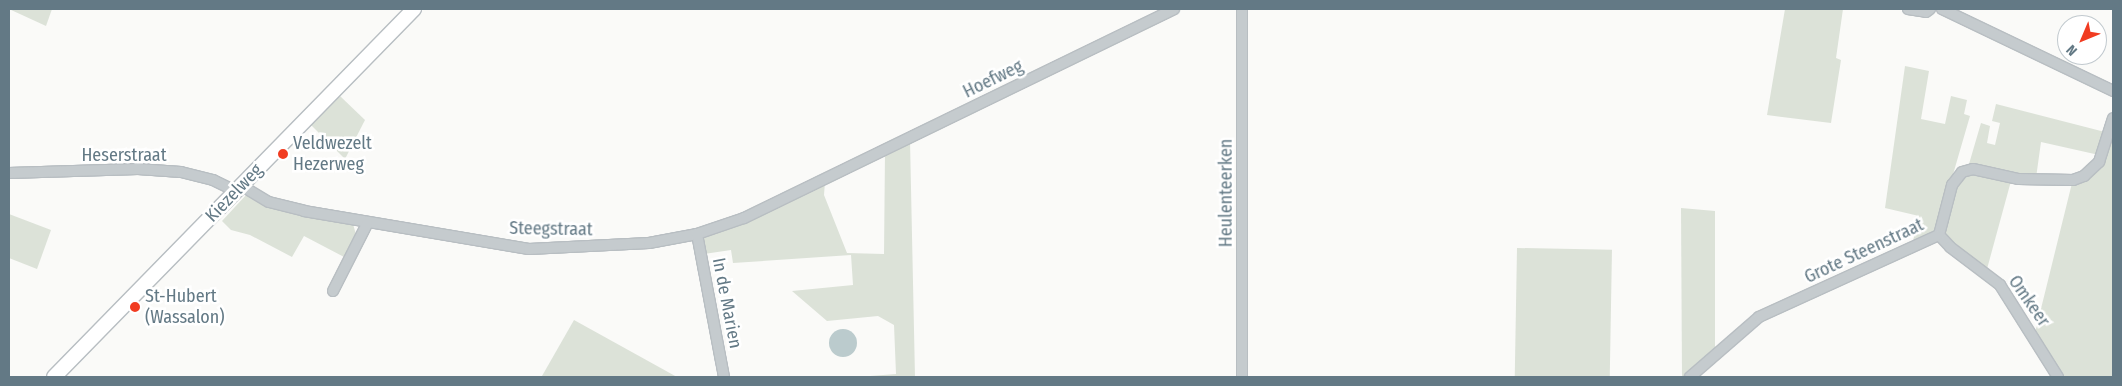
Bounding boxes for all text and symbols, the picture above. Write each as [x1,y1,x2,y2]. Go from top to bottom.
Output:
north arrow [2057,15,2107,65]
text: N [2063,41,2081,59]
street label: Hoefweg [960,55,1026,103]
place label: Veldwezelt Hezerweg [293,133,372,176]
street label: Heulenteerken [1215,139,1237,247]
street label: Heserstraat [81,144,167,166]
marker: Veldwezelt Hezerweg [277,148,289,160]
street label: Kiezelweg [201,159,267,227]
street label: Grote Steenstraat [1801,214,1927,288]
street label: Steegstraat [509,217,593,241]
street label: In de Marien [708,256,746,350]
street label: Omkeer [2004,271,2054,331]
place label: St-Hubert (Wassalon) [145,286,225,328]
marker: St-Hubert (Wassalon) [129,301,141,313]

